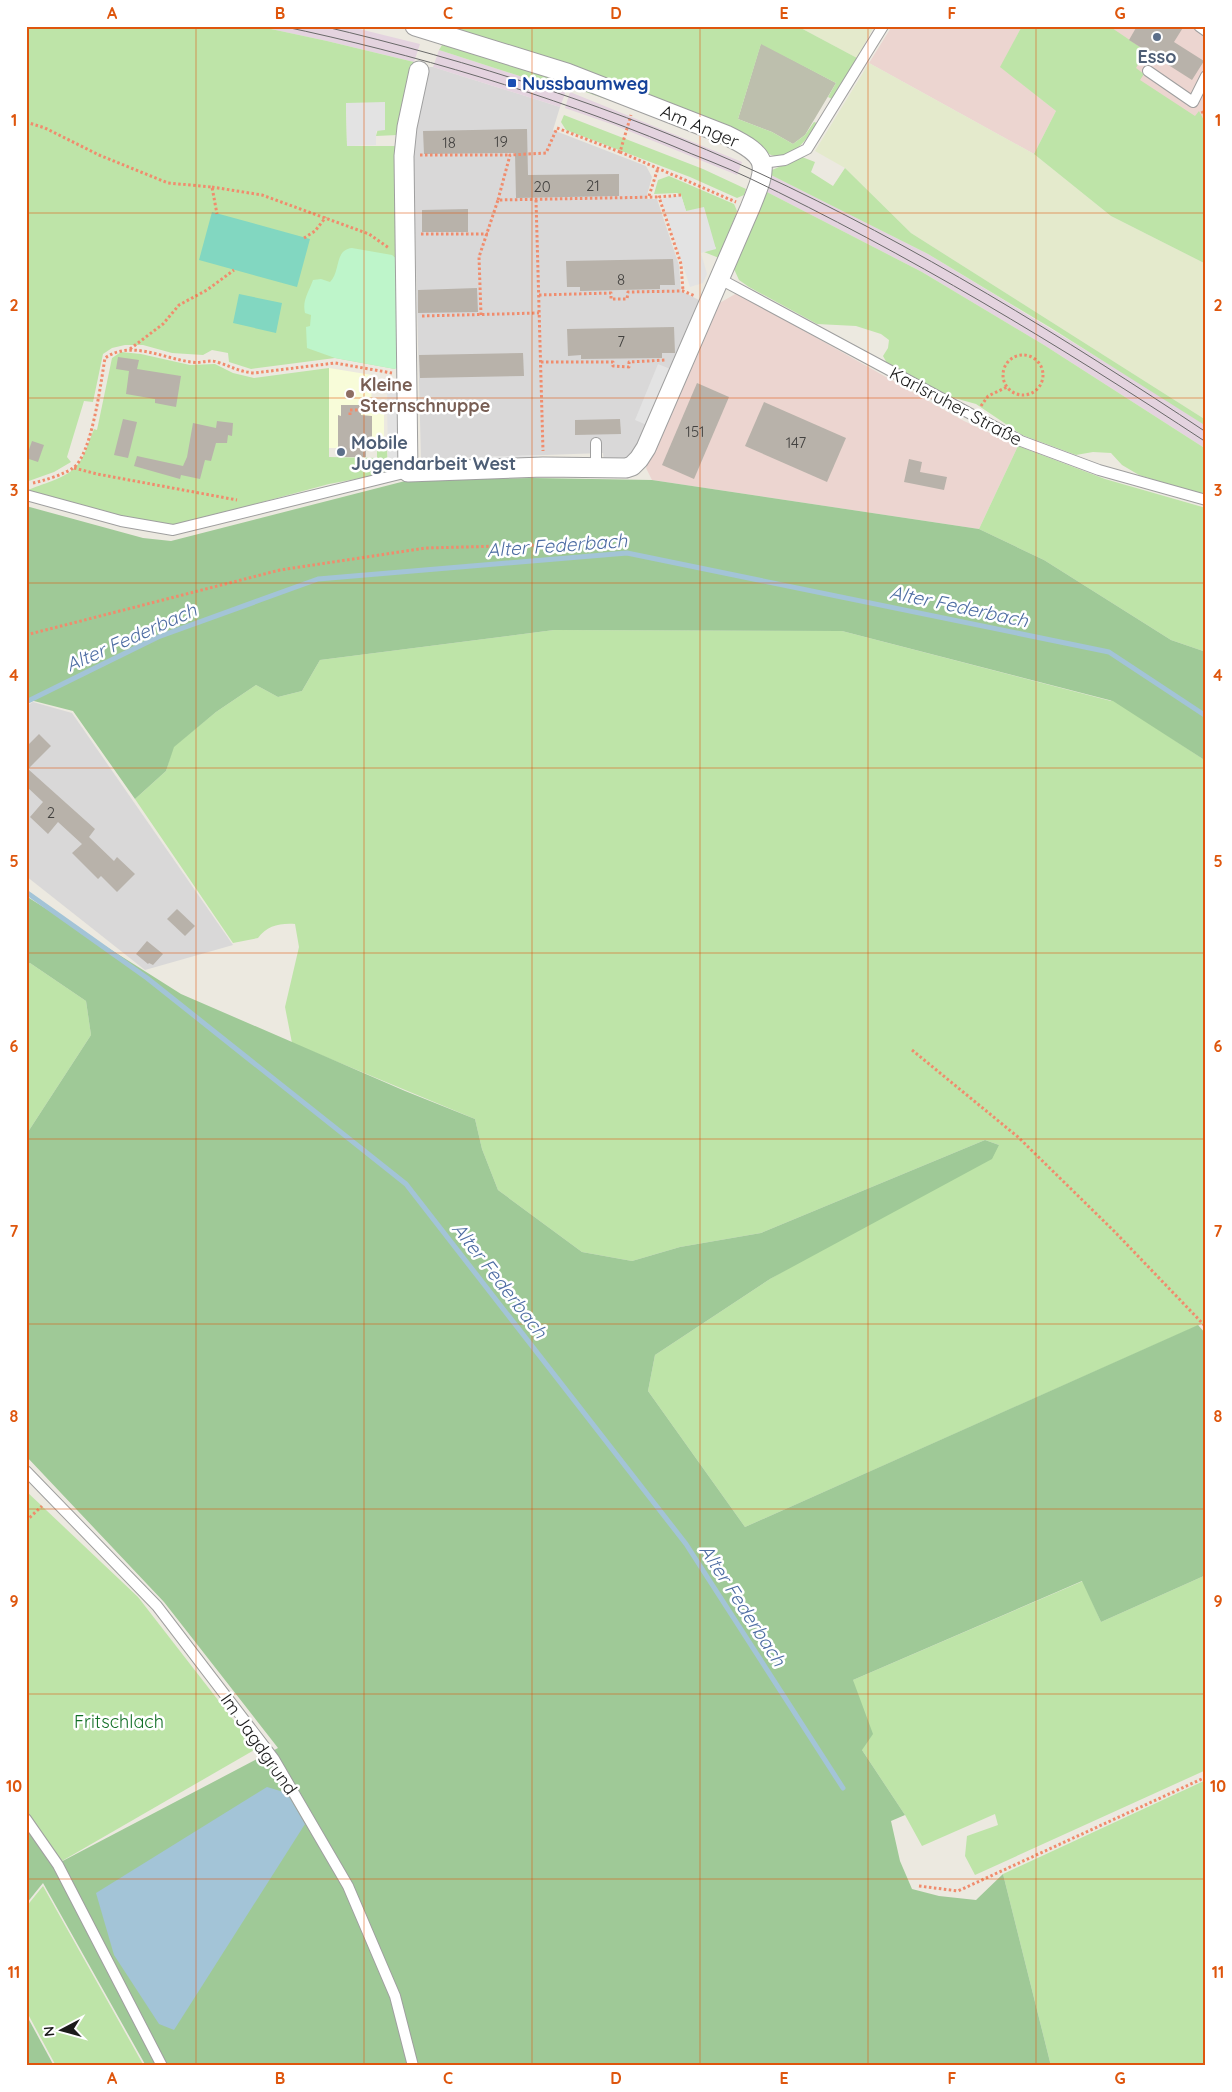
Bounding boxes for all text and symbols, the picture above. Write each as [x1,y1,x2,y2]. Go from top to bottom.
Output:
text: A [107,3,118,23]
text: B [275,3,285,23]
text: C [443,3,453,23]
text: D [610,3,622,23]
text: E [779,3,789,23]
text: F [948,3,957,23]
text: G [1114,3,1126,23]
marker: Esso [1151,31,1163,43]
place label: Esso [1138,45,1176,68]
place label: Nussbaumweg [522,72,649,95]
marker: Nussbaumweg [506,77,518,89]
street label: Am Anger [657,99,743,153]
text: 1 [11,110,17,130]
text: 1 [1215,110,1221,130]
house number: 19 [494,132,508,151]
house number: 18 [442,133,456,152]
house number: 21 [586,176,600,195]
house number: 20 [533,177,551,196]
house number: 8 [617,270,625,289]
text: 2 [9,295,19,315]
text: 2 [1213,295,1223,315]
house number: 7 [617,332,625,351]
street label: Karlsruher Straße [886,361,1026,451]
place label: Kleine Sternschnuppe [360,373,490,417]
marker: Kleine Sternschnuppe [344,388,356,400]
house number: 151 [685,422,705,441]
place label: Mobile Jugendarbeit West [351,431,516,475]
house number: 147 [786,433,807,452]
marker: Mobile Jugendarbeit West [335,446,347,458]
text: 3 [10,480,18,500]
text: 3 [1214,480,1222,500]
water label: Alter Federbach [486,528,629,562]
water label: Alter Federbach [888,580,1031,633]
water label: Alter Federbach [62,597,201,677]
text: 4 [9,665,19,685]
text: 4 [1213,665,1223,685]
house number: 2 [47,803,55,822]
text: 5 [9,851,19,871]
text: 5 [1213,851,1223,871]
text: 6 [10,1036,19,1056]
text: 6 [1214,1036,1223,1056]
water label: Alter Federbach [447,1217,553,1344]
text: 7 [10,1221,19,1241]
text: 7 [1214,1221,1223,1241]
text: 8 [10,1406,19,1426]
text: 8 [1214,1406,1223,1426]
water label: Alter Federbach [695,1539,792,1672]
text: 9 [9,1591,19,1611]
text: 9 [1213,1591,1223,1611]
street label: Im Jagdgrund [216,1689,302,1799]
park label: Fritschlach [74,1710,164,1733]
text: 10 [6,1776,22,1796]
text: 10 [1210,1776,1226,1796]
text: 11 [8,1962,20,1982]
text: 11 [1212,1962,1224,1982]
north arrow [38,2004,88,2054]
text: N [40,2025,59,2037]
text: A [107,2068,118,2088]
text: B [275,2068,285,2088]
text: C [443,2068,453,2088]
text: D [610,2068,622,2088]
text: E [779,2068,789,2088]
text: F [948,2068,957,2088]
text: G [1114,2068,1126,2088]

